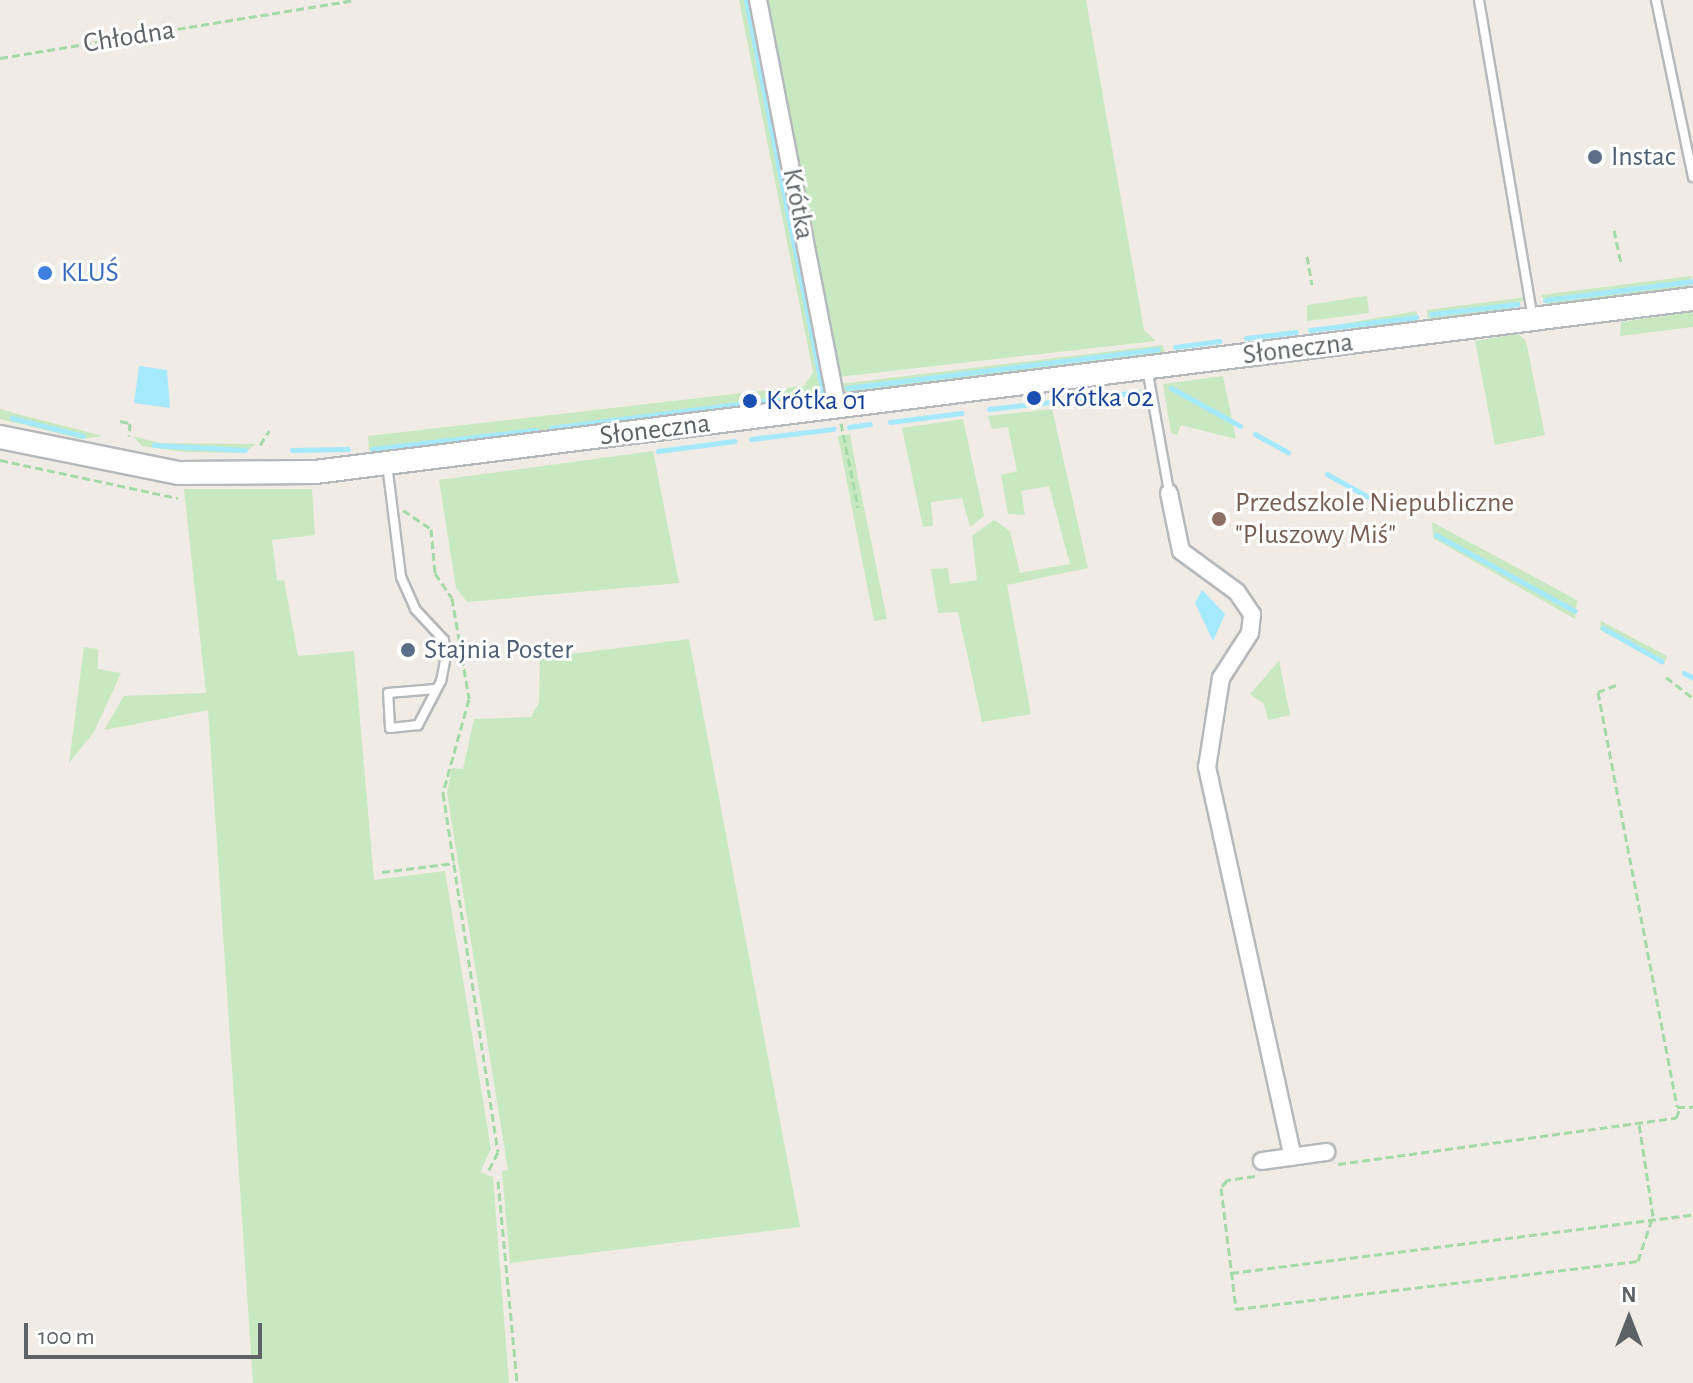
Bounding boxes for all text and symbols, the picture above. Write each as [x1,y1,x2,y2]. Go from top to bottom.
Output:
street label: Chłodna [81,13,177,61]
place label: Instac [1611,140,1676,174]
marker: Instac [1586,148,1604,166]
street label: Krótka [775,166,821,242]
place label: KLUŚ [61,256,119,290]
marker: KLUŚ [36,264,54,282]
street label: Słoneczna [1241,326,1355,372]
place label: Krótka 02 [1050,381,1154,415]
place label: Krótka 01 [766,384,867,418]
marker: Krótka 02 [1025,389,1043,407]
marker: Krótka 01 [741,392,759,410]
street label: Słoneczna [598,407,712,453]
place label: Przedszkole Niepubliczne "Pluszowy Miś" [1235,486,1514,552]
marker: Przedszkole Niepubliczne "Pluszowy Miś" [1210,510,1228,528]
place label: Stajnia Poster [424,633,573,667]
marker: Stajnia Poster [399,641,417,659]
north arrow [1589,1279,1669,1359]
text: N [1621,1284,1637,1306]
scale bar [28,1307,266,1357]
text: 100 m [38,1325,95,1349]

